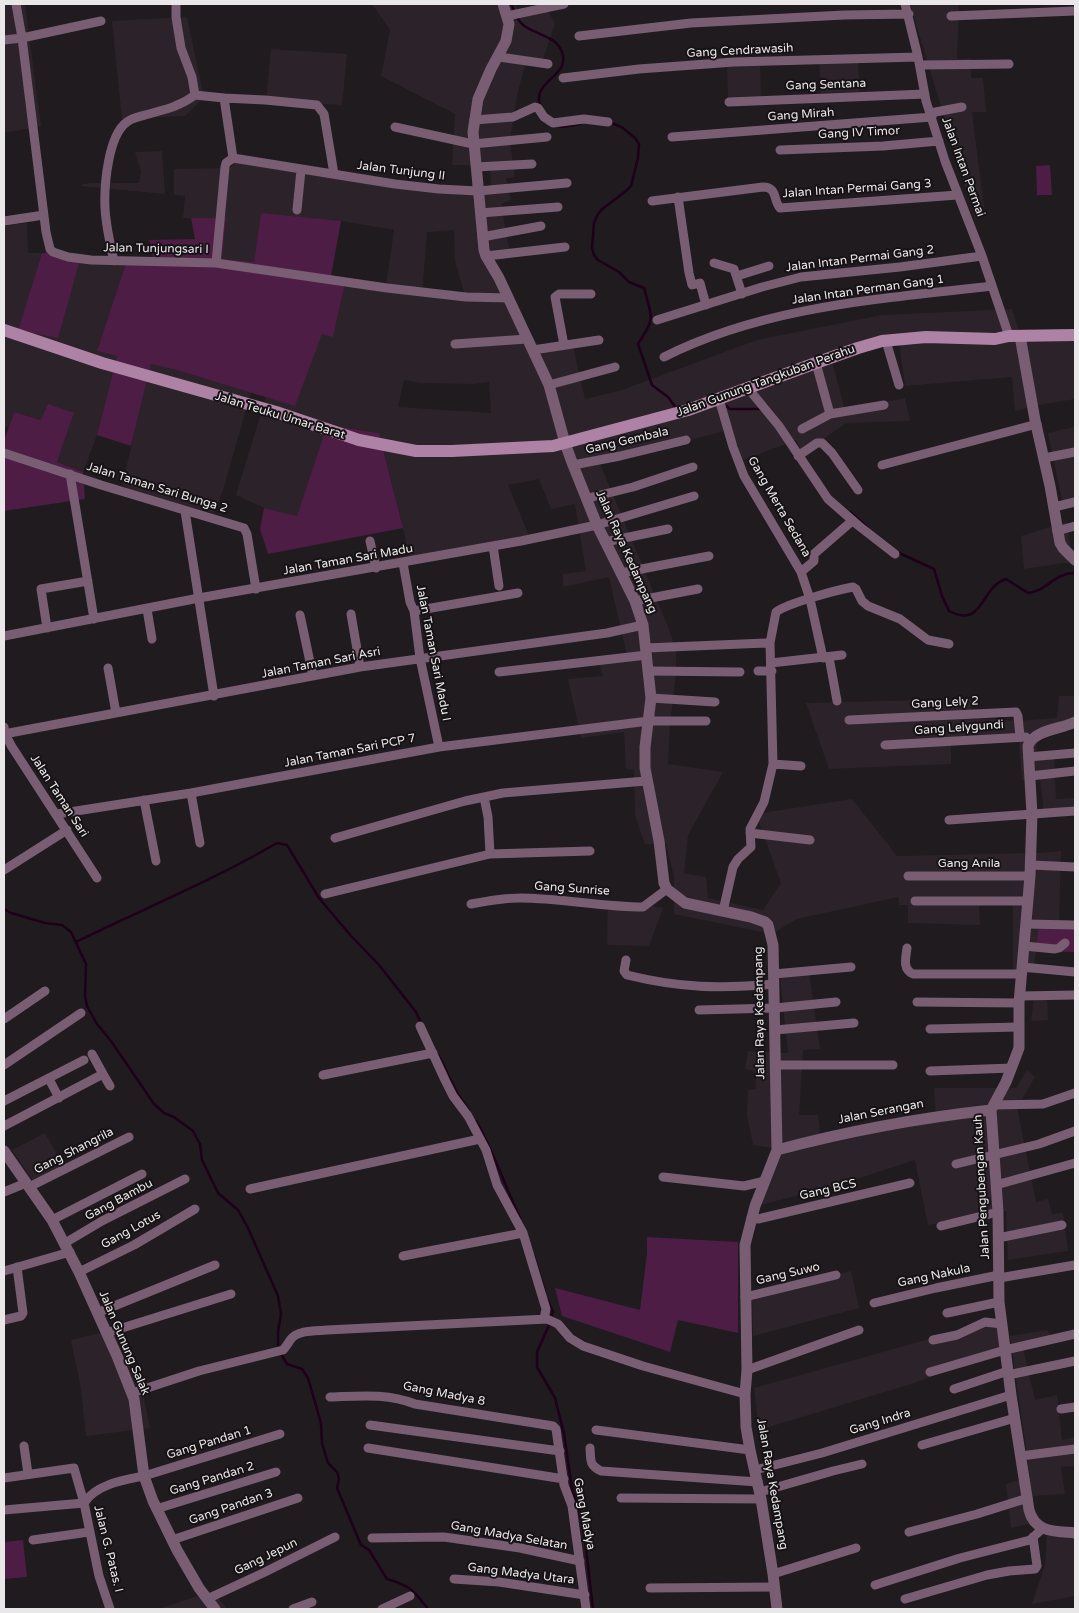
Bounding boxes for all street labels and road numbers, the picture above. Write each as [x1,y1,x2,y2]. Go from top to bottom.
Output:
street label: Gang Cendrawasih [686,41,794,61]
street label: Gang Sentana [785,76,867,94]
street label: Gang Mirah [767,105,835,125]
street label: Jalan Intan Permai [938,115,988,219]
street label: Gang IV Timor [818,124,900,142]
street label: Jalan Tunjung II [356,158,446,184]
street label: Jalan Intan Permai Gang 3 [782,177,932,201]
street label: Jalan Tunjungsari I [103,241,209,257]
street label: Jalan Intan Permai Gang 2 [785,243,935,275]
street label: Jalan Intan Perman Gang 1 [791,272,945,308]
street label: Jalan Gunung Tangkuban Perahu [675,342,857,420]
street label: Jalan Teuku Umar Barat [213,389,347,443]
street label: Gang Gembala [584,424,670,458]
street label: Gang Merta Sedana [744,454,814,560]
street label: Jalan Taman Sari Bunga 2 [85,460,229,516]
street label: Jalan Raya Kedampang [592,488,660,616]
street label: Jalan Taman Sari Madu [282,541,414,579]
street label: Jalan Taman Sari Madu I [413,584,453,722]
street label: Jalan Taman Sari Asri [260,644,382,682]
street label: Gang Lely 2 [911,694,979,712]
street label: Gang Lelygundi [914,718,1004,738]
street label: Jalan Taman Sari PCP 7 [283,731,417,771]
street label: Jalan Taman Sari [27,752,91,840]
street label: Gang Anila [938,857,1000,871]
street label: Gang Sunrise [534,879,610,899]
street label: Jalan Raya Kedampang [752,946,768,1080]
street label: Jalan Serangan [837,1097,925,1127]
street label: Jalan Pengubengan Kauh [971,1114,993,1260]
street label: Gang Shangrila [32,1125,116,1177]
street label: Gang Bambu [83,1176,155,1224]
street label: Gang BCS [798,1176,858,1204]
street label: Gang Lotus [99,1208,163,1252]
street label: Gang Suwo [755,1260,821,1288]
street label: Gang Nakula [896,1261,972,1291]
street label: Jalan Gunung Salak [96,1289,152,1397]
street label: Gang Madya 8 [402,1379,486,1409]
street label: Gang Indra [848,1406,912,1438]
street label: Jalan Raya Kedampang [753,1417,791,1551]
street label: Gang Pandan 1 [165,1423,253,1463]
street label: Gang Pandan 2 [168,1459,256,1499]
street label: Gang Madya [570,1477,598,1551]
street label: Gang Pandan 3 [187,1486,275,1528]
street label: Jalan G. Patas. I [90,1504,126,1594]
street label: Gang Madya Selatan [449,1519,569,1553]
street label: Gang Jepun [232,1536,300,1578]
street label: Gang Madya Utara [467,1560,575,1588]

